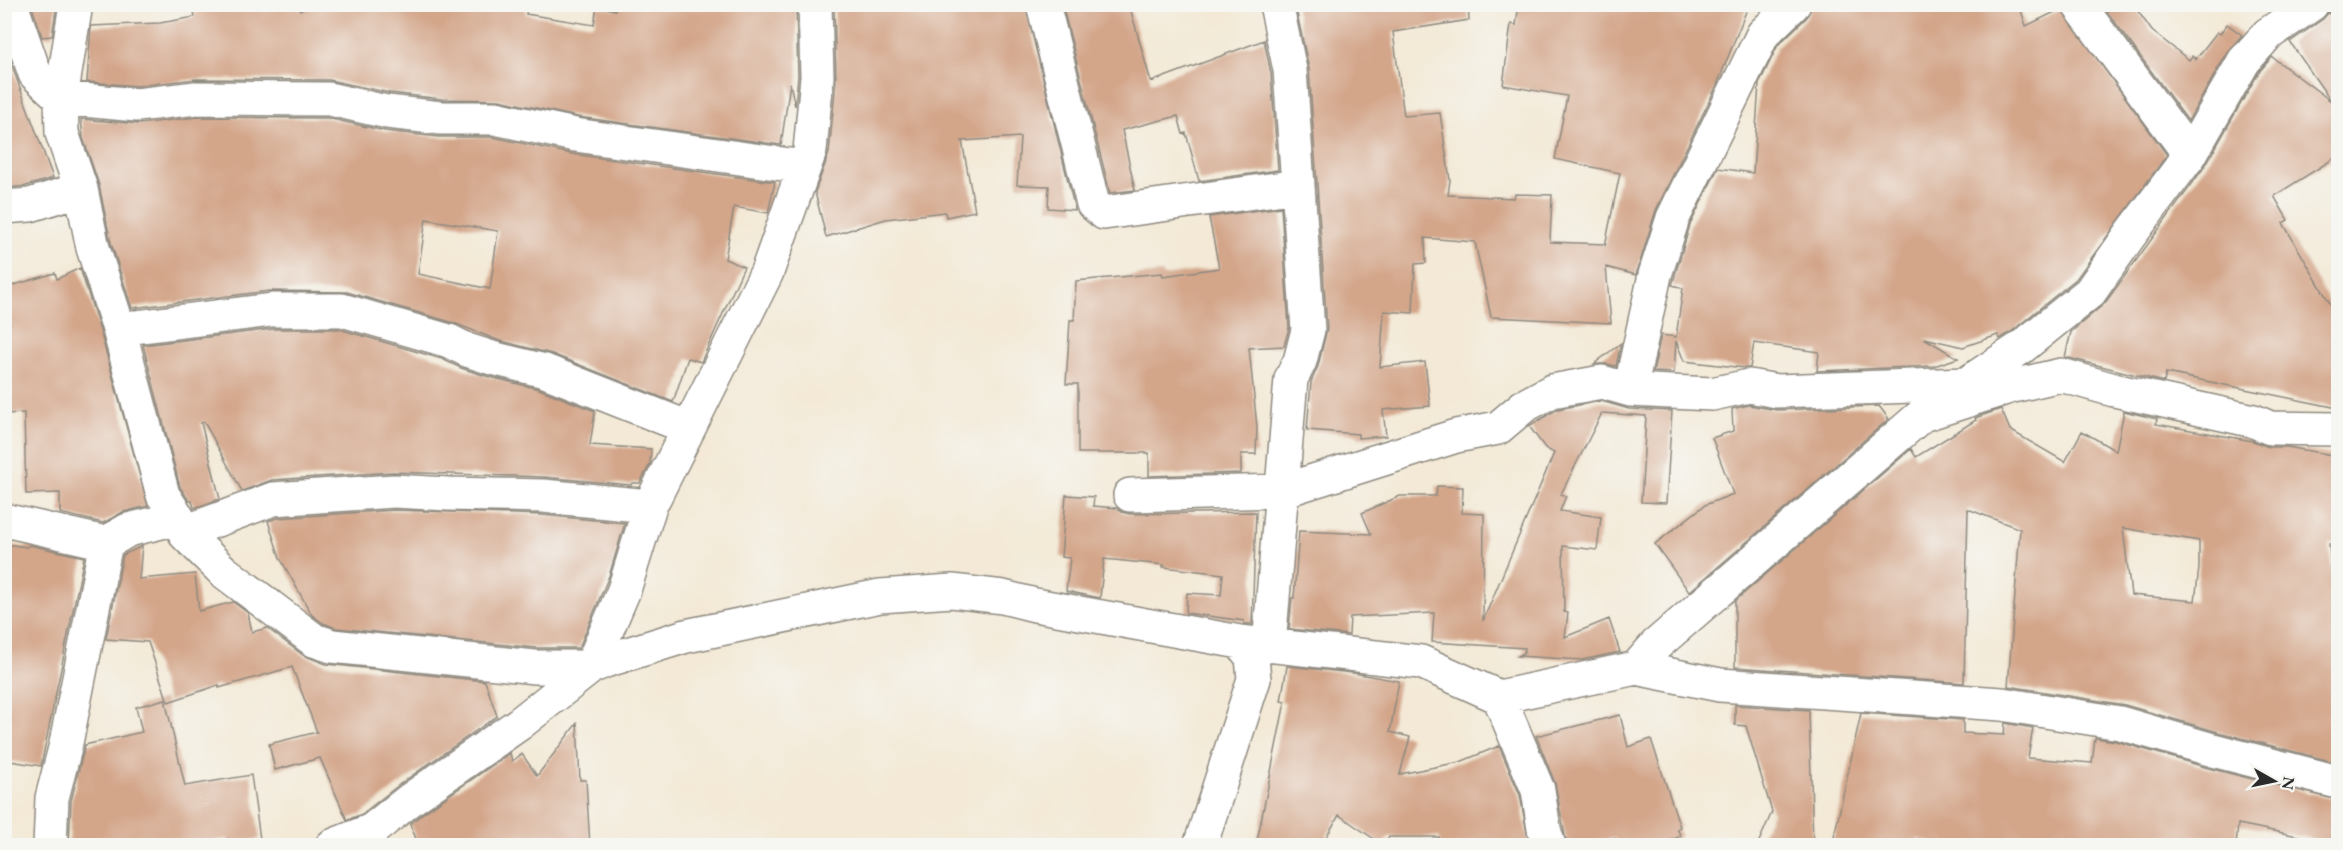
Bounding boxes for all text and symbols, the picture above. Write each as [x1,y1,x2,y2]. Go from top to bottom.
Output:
north arrow [2244,751,2304,811]
text: N [2277,775,2300,791]

